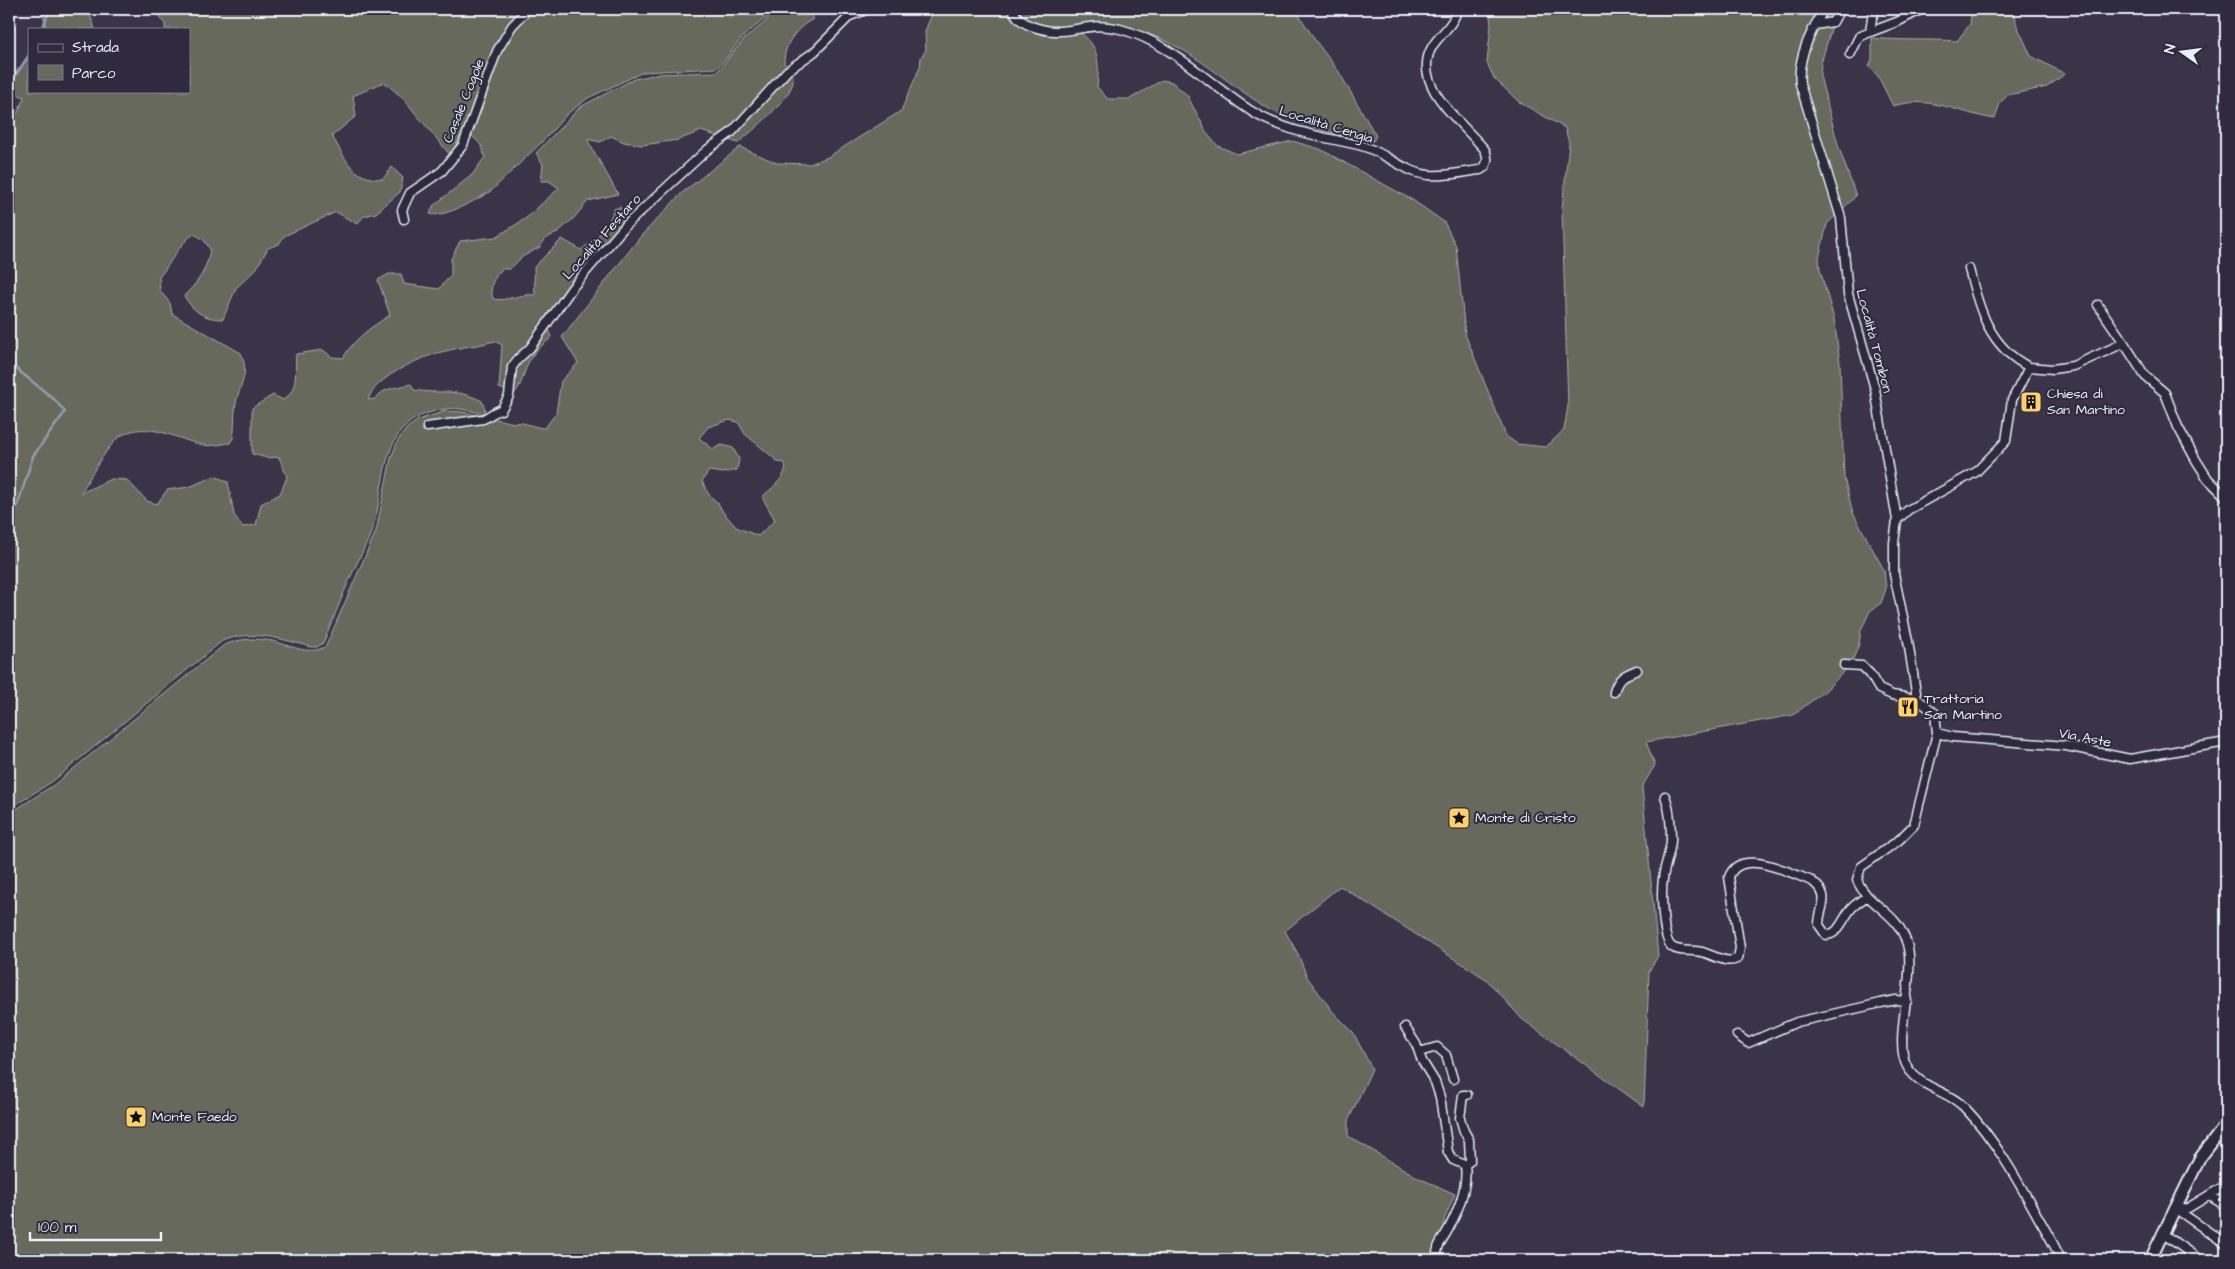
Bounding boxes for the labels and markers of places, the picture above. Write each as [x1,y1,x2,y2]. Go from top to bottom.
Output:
place label: Chiesa di San Martino [2047,384,2125,420]
building icon: Chiesa di San Martino [2019,390,2043,414]
place label: Trattoria San Martino [1924,689,2002,725]
restaurant icon: Trattoria San Martino [1896,695,1920,719]
place icon: Monte di Cristo [1447,806,1471,830]
place label: Monte di Cristo [1475,808,1576,828]
place icon: Monte Faedo [124,1105,148,1129]
place label: Monte Faedo [152,1107,237,1127]

